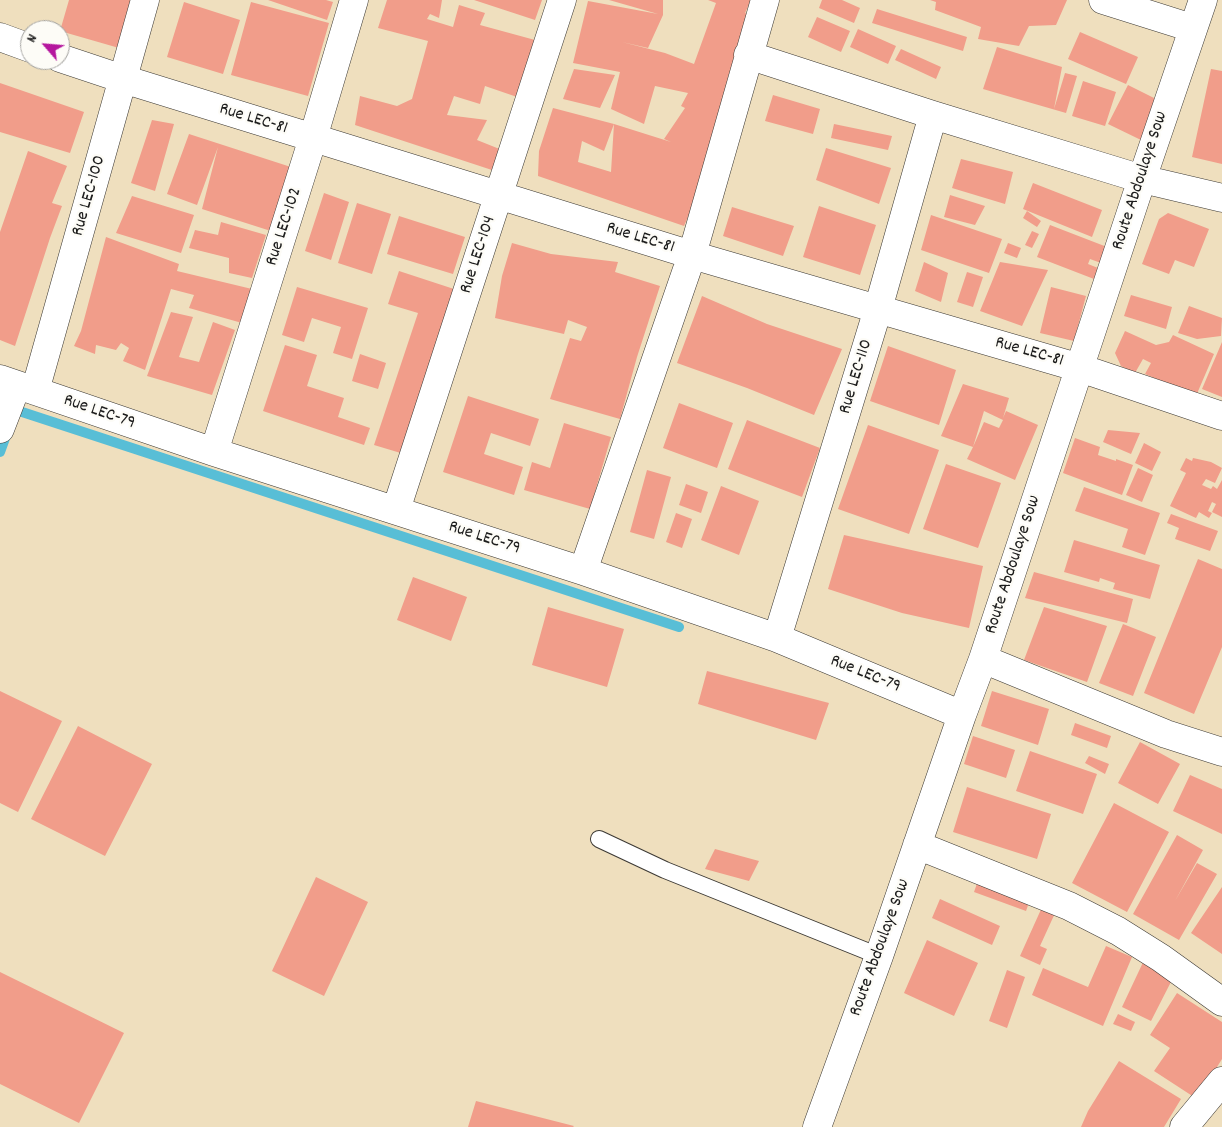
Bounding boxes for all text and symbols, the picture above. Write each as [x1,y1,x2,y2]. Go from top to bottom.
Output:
north arrow [20,20,70,70]
text: N [22,31,43,46]
street label: Rue LEC-81 [216,99,290,141]
street label: Route Abdoulaye Sow [1108,109,1174,253]
street label: Rue LEC-100 [68,153,112,239]
street label: Rue LEC-102 [262,185,308,269]
street label: Rue LEC-104 [456,213,502,297]
street label: Rue LEC-81 [603,218,677,260]
street label: Rue LEC-81 [992,333,1066,373]
street label: Rue LEC-110 [835,337,879,417]
street label: Rue LEC-79 [60,391,138,435]
street label: Route Abdoulaye Sow [981,493,1047,637]
street label: Rue LEC-79 [445,517,523,561]
street label: Rue LEC-79 [827,651,903,699]
street label: Route Abdoulaye Sow [846,876,916,1020]

